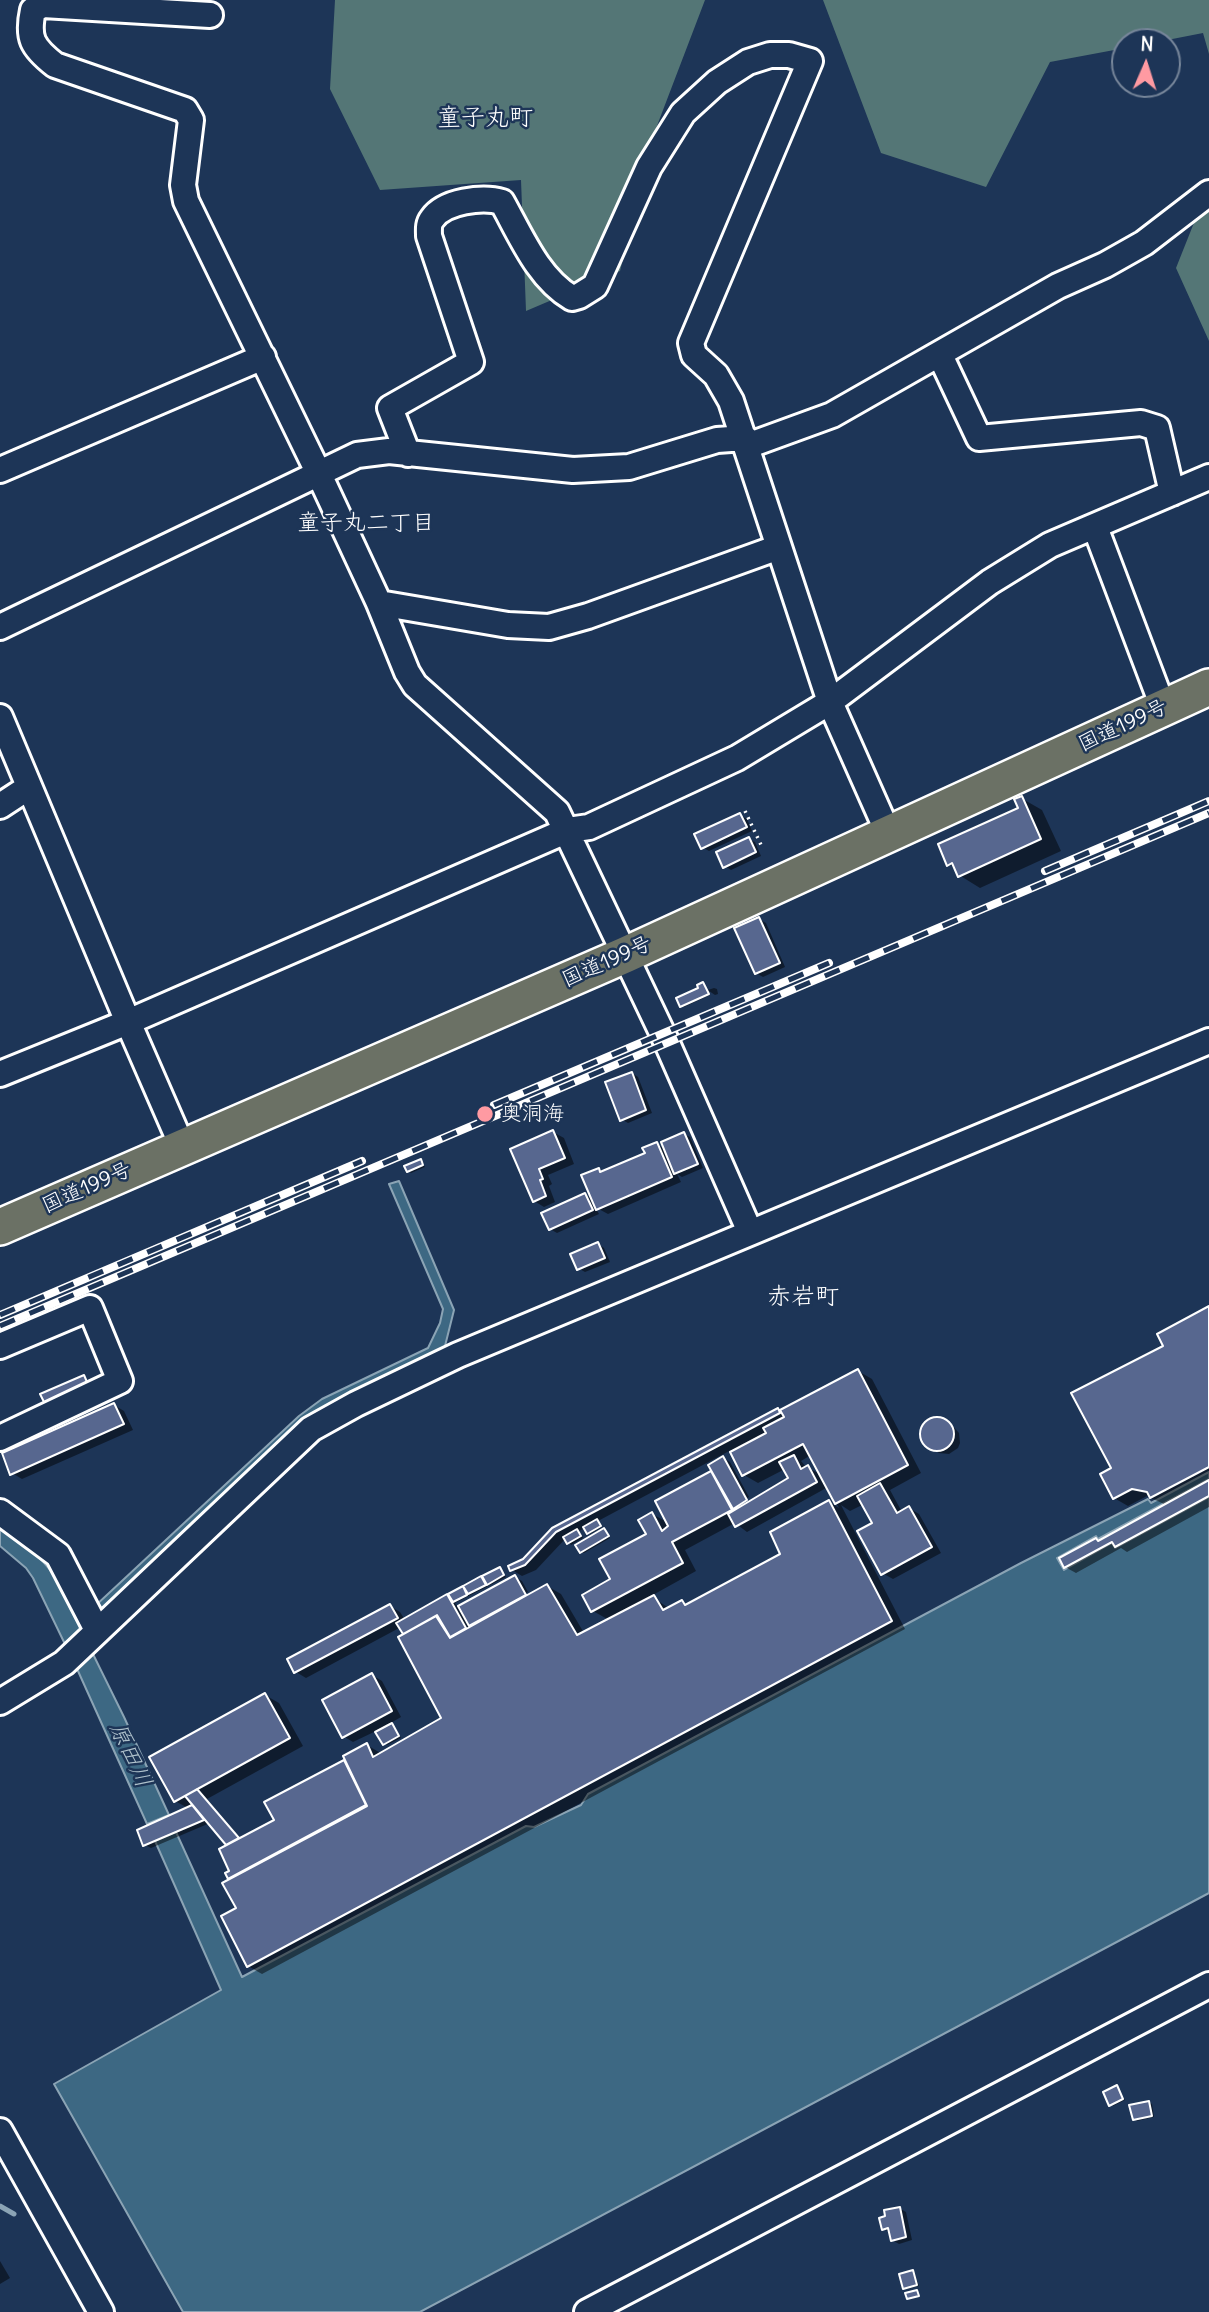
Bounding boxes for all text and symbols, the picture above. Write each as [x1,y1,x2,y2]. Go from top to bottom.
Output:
north arrow [1111,28,1181,98]
text: N [1140,32,1154,56]
district label: 童子丸町 [437,104,533,132]
district label: 童子丸二丁目 [297,509,435,537]
street label: 国道199号 [1074,694,1172,758]
street label: 国道199号 [558,931,656,993]
place label: 奥洞海 [501,1101,564,1127]
marker: 奥洞海 [475,1104,495,1124]
street label: 国道199号 [38,1157,136,1219]
district label: 赤岩町 [767,1283,839,1311]
water label: 原田川 [103,1718,157,1792]

